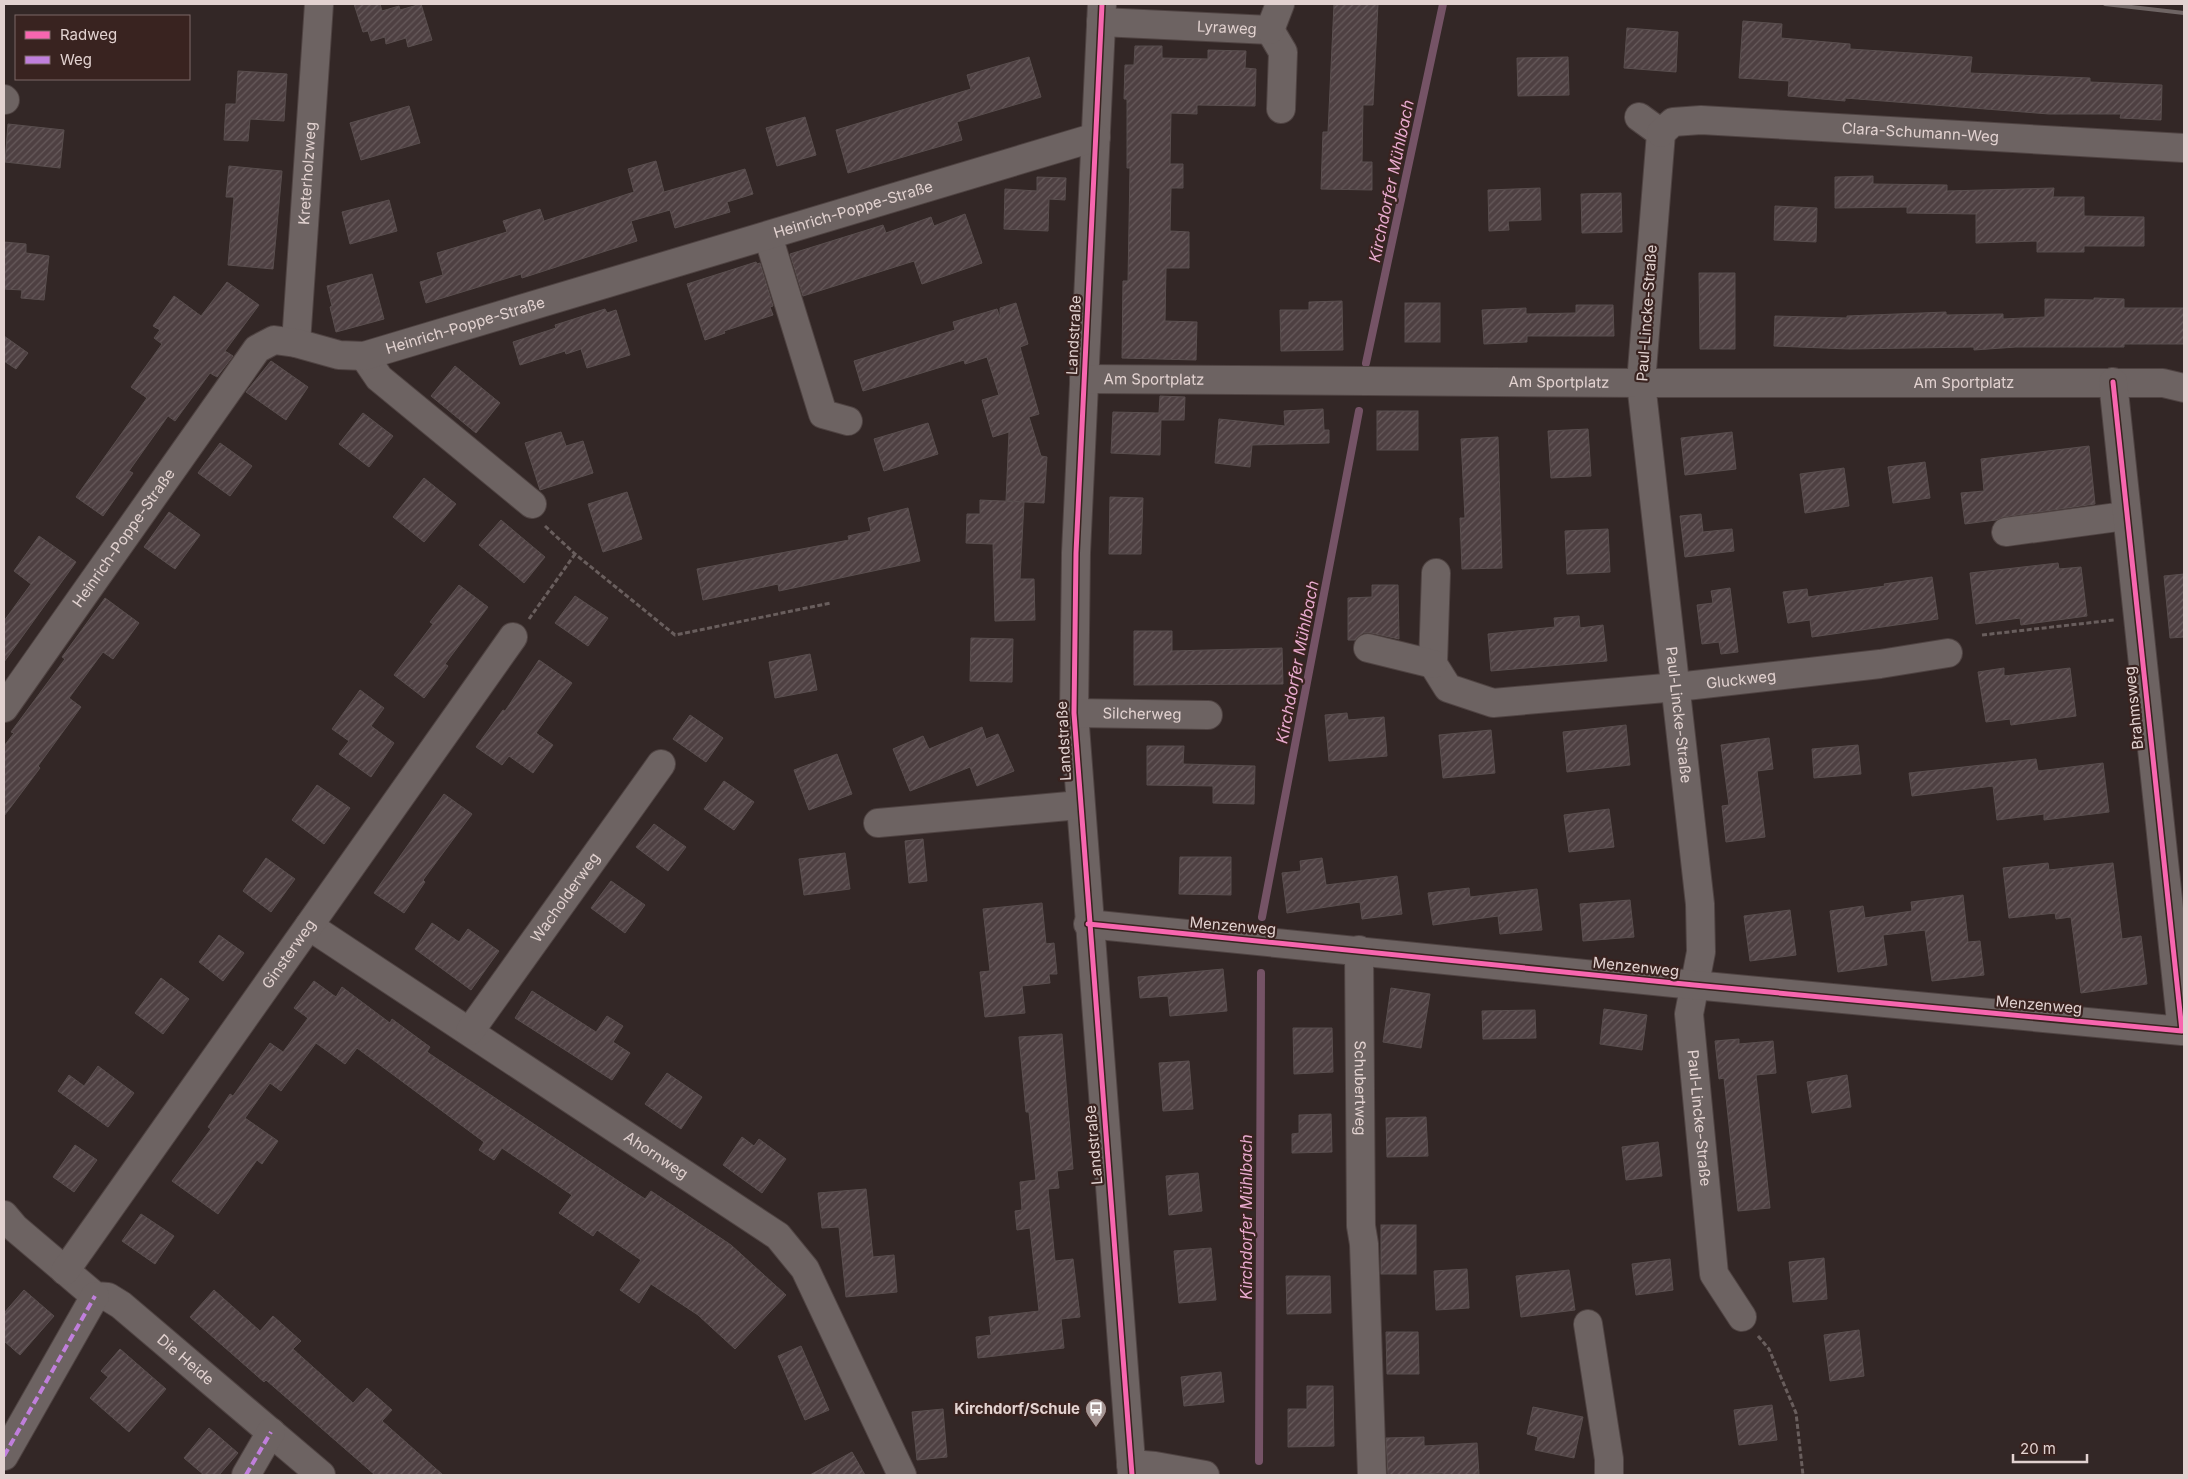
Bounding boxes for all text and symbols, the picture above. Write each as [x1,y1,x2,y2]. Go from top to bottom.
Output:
legend [15,15,190,80]
street label: Lyraweg [1196,17,1257,38]
text: Radweg [60,25,117,44]
text: Weg [60,50,92,69]
water label: Kirchdorfer Mühlbach [1364,98,1418,264]
street label: Clara-Schumann-Weg [1841,118,1999,146]
street label: Kreterholzweg [294,121,320,226]
street label: Heinrich-Poppe-Straße [771,176,935,242]
street label: Paul-Lincke-Straße [1632,244,1661,382]
street label: Heinrich-Poppe-Straße [383,292,547,358]
street label: Landstraße [1062,295,1085,375]
street label: Am Sportplatz [1104,369,1204,389]
street label: Am Sportplatz [1509,372,1609,392]
street label: Am Sportplatz [1914,373,2014,392]
street label: Heinrich-Poppe-Straße [68,465,179,611]
water label: Kirchdorfer Mühlbach [1271,579,1323,745]
street label: Paul-Lincke-Straße [1662,646,1696,784]
street label: Brahmsweg [2120,665,2147,751]
street label: Gluckweg [1705,666,1777,693]
street label: Landstraße [1052,701,1075,781]
street label: Silcherweg [1102,703,1182,724]
street label: Wacholderweg [526,849,604,946]
street label: Menzenweg [1189,912,1277,939]
street label: Ginsterweg [257,915,320,992]
street label: Menzenweg [1592,953,1680,980]
street label: Menzenweg [1995,991,2083,1018]
street label: Schubertweg [1351,1040,1370,1136]
street label: Paul-Lincke-Straße [1683,1049,1716,1187]
street label: Landstraße [1081,1104,1106,1186]
street label: Ahornweg [621,1127,692,1183]
water label: Kirchdorfer Mühlbach [1236,1134,1256,1300]
street label: Die Heide [153,1330,218,1389]
bus stop icon: Kirchdorf/Schule [1084,1397,1108,1428]
place label: Kirchdorf/Schule [954,1399,1080,1418]
scale bar [2013,1432,2087,1464]
text: 20 m [2020,1439,2056,1458]

